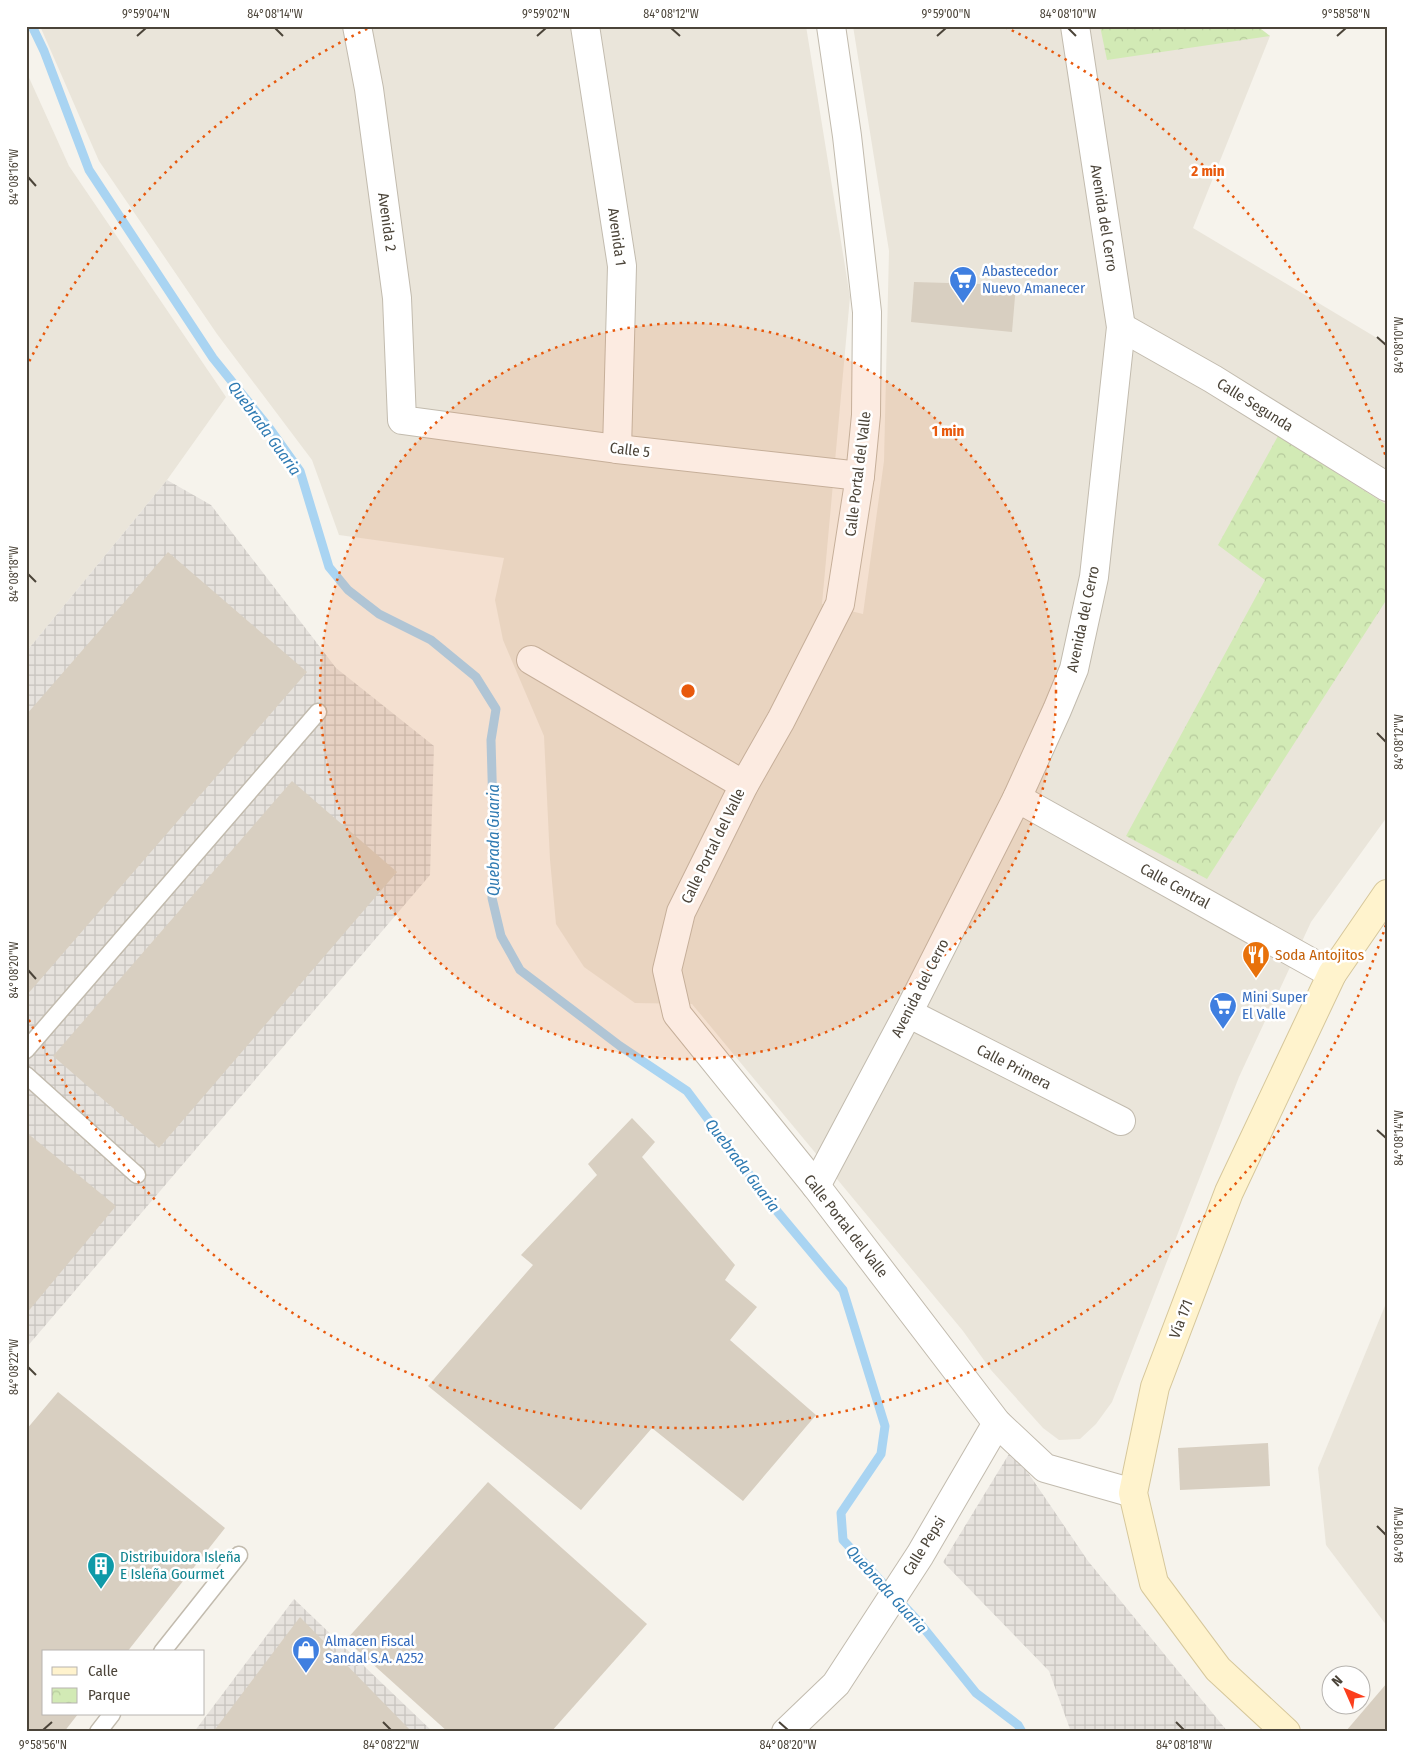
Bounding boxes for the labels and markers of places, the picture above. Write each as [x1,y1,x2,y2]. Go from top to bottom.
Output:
place label: Abastecedor Nuevo Amanecer [982,262,1086,297]
supermarket icon: Abastecedor Nuevo Amanecer [948,265,978,304]
centre of rings [679,682,697,700]
restaurant icon: Soda Antojitos [1241,940,1271,979]
place label: Soda Antojitos [1275,946,1364,964]
place label: Mini Super El Valle [1242,988,1308,1023]
supermarket icon: Mini Super El Valle [1208,991,1238,1030]
place label: Distribuidora Isleña E Isleña Gourmet [120,1548,241,1583]
building icon: Distribuidora Isleña E Isleña Gourmet [86,1551,116,1590]
place label: Almacen Fiscal Sandal S.A. A252 [325,1632,424,1667]
shop icon: Almacen Fiscal Sandal S.A. A252 [291,1635,321,1674]

